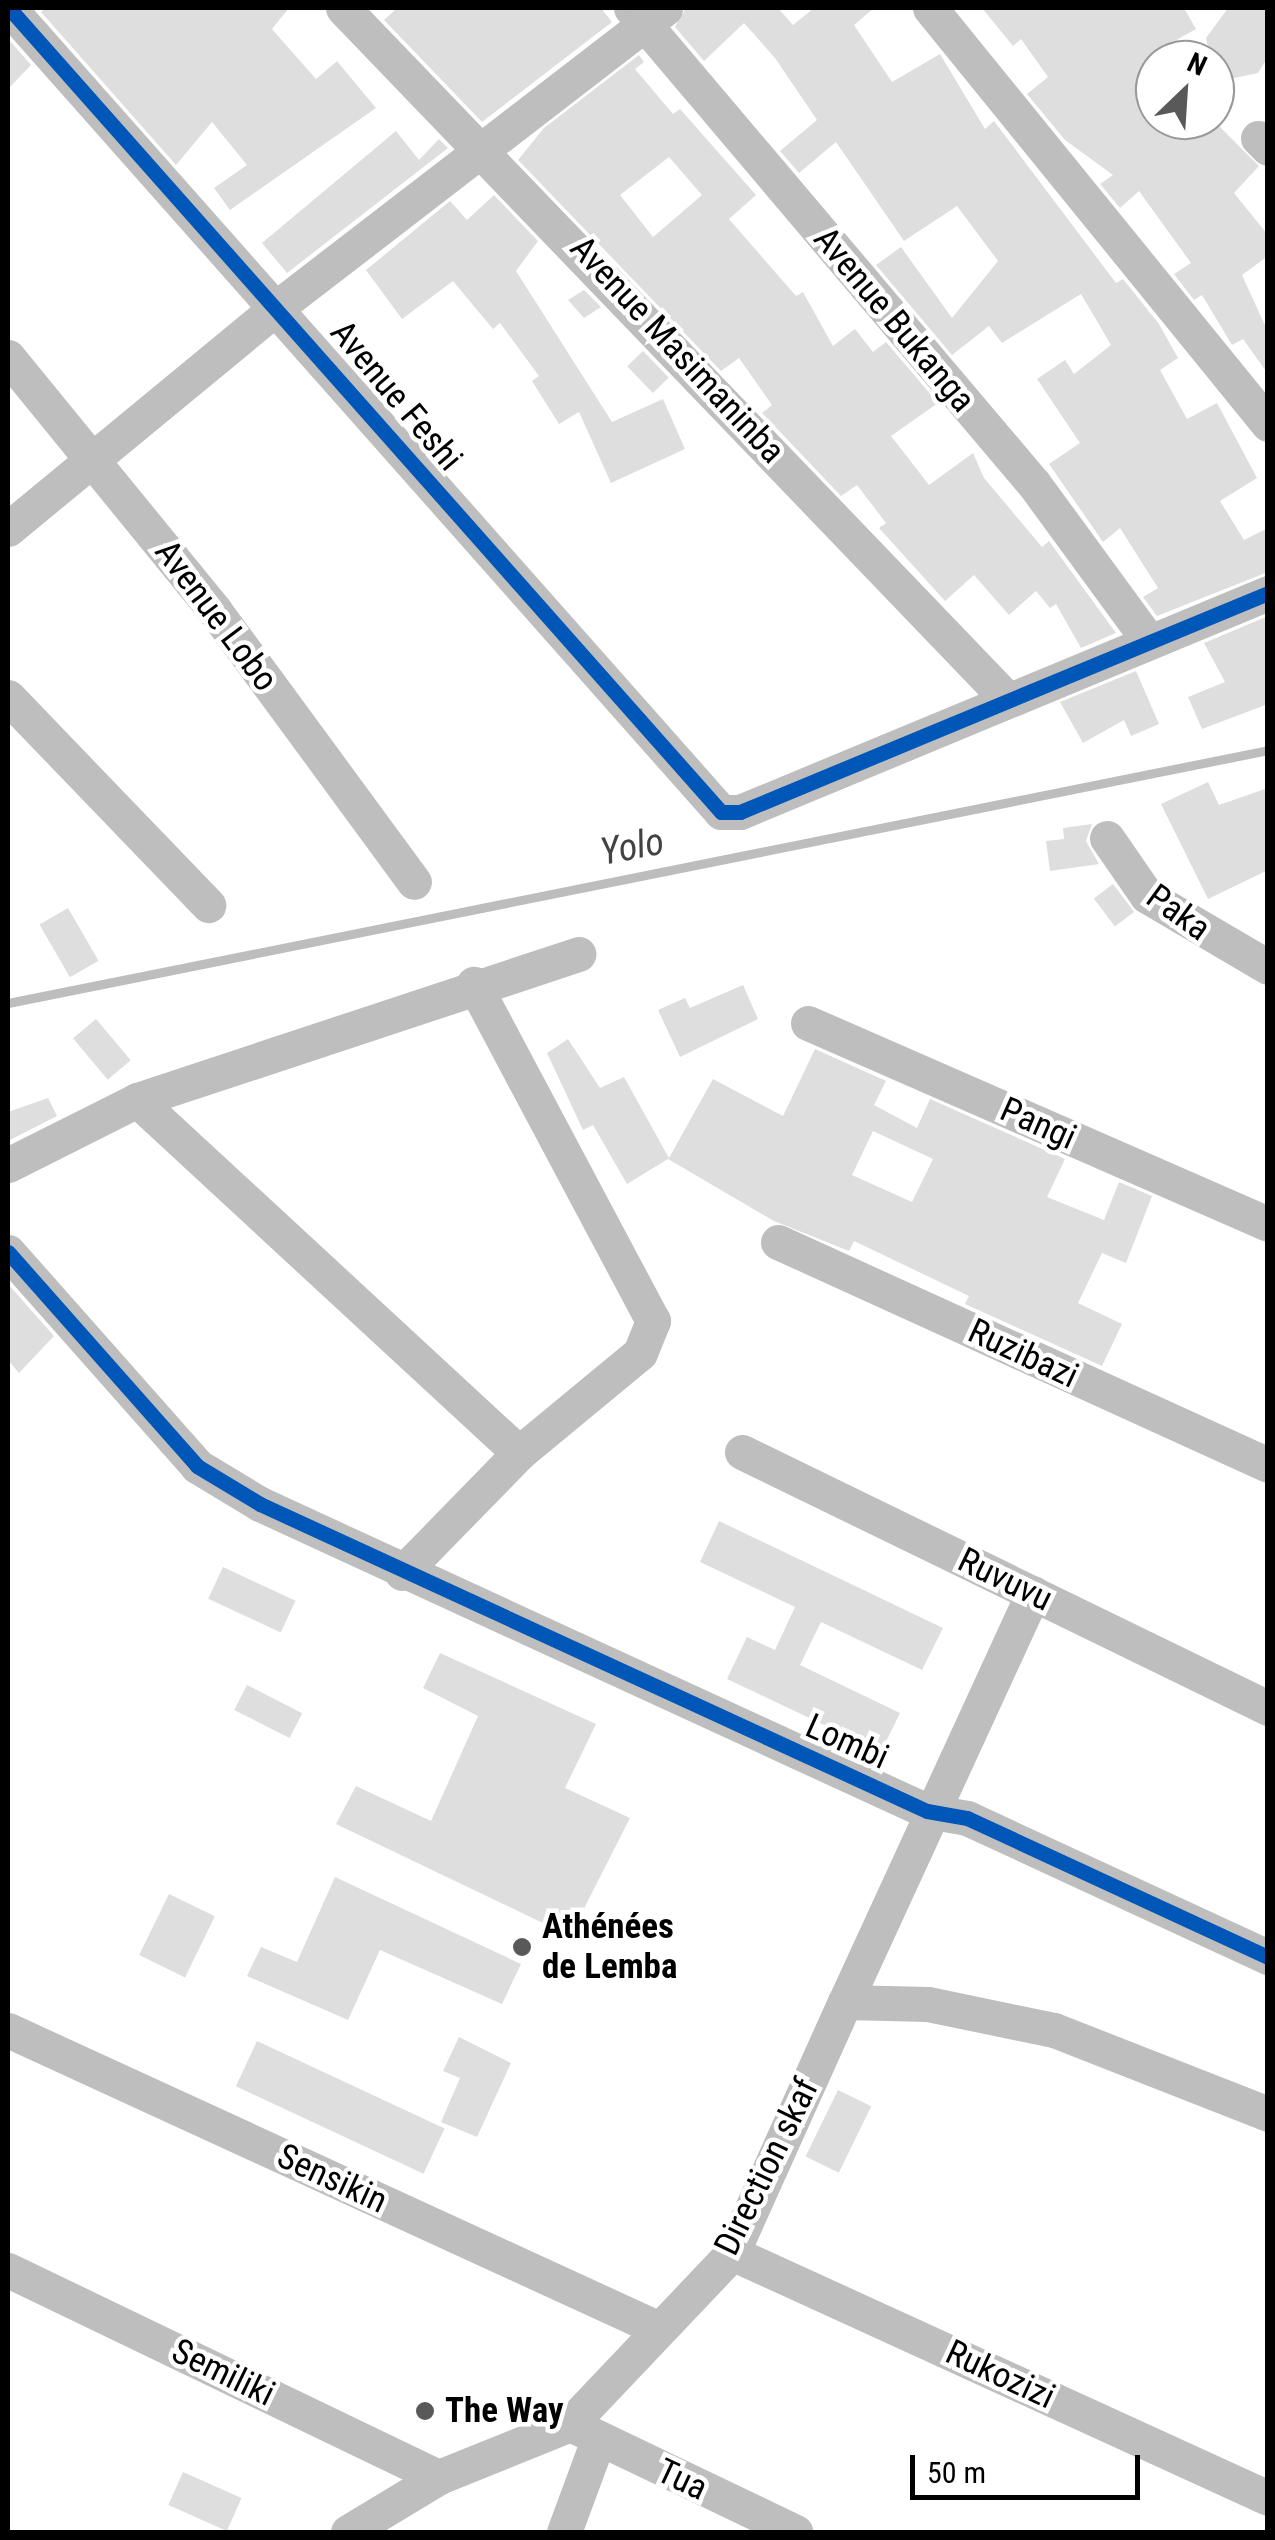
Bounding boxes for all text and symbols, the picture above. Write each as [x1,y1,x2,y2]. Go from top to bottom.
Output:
north arrow [1135,40,1235,140]
text: N [1182,46,1212,83]
street label: Avenue Bukanga [805,219,983,421]
street label: Avenue Masimaninba [561,228,793,472]
street label: Avenue Feshi [321,313,471,479]
street label: Avenue Lobo [146,532,286,700]
water label: Yolo [596,819,668,875]
street label: Paka [1138,876,1218,950]
street label: Pangi [994,1089,1082,1159]
street label: Ruzibazi [961,1310,1085,1398]
street label: Ruvuvu [951,1539,1059,1621]
street label: Lombi [799,1705,895,1779]
place label: Athénées de Lemba [542,1906,677,1988]
marker: Athénées de Lemba [511,1936,533,1958]
street label: Direction skaf [706,2072,828,2262]
street label: Sensikin [270,2135,394,2223]
street label: Semiliki [165,2330,281,2416]
street label: Rukozizi [939,2332,1061,2418]
place label: The Way [445,2390,564,2432]
marker: The Way [414,2400,436,2422]
scale bar [915,2435,1145,2497]
street label: Tua [650,2450,714,2510]
text: 50 m [927,2455,986,2490]

